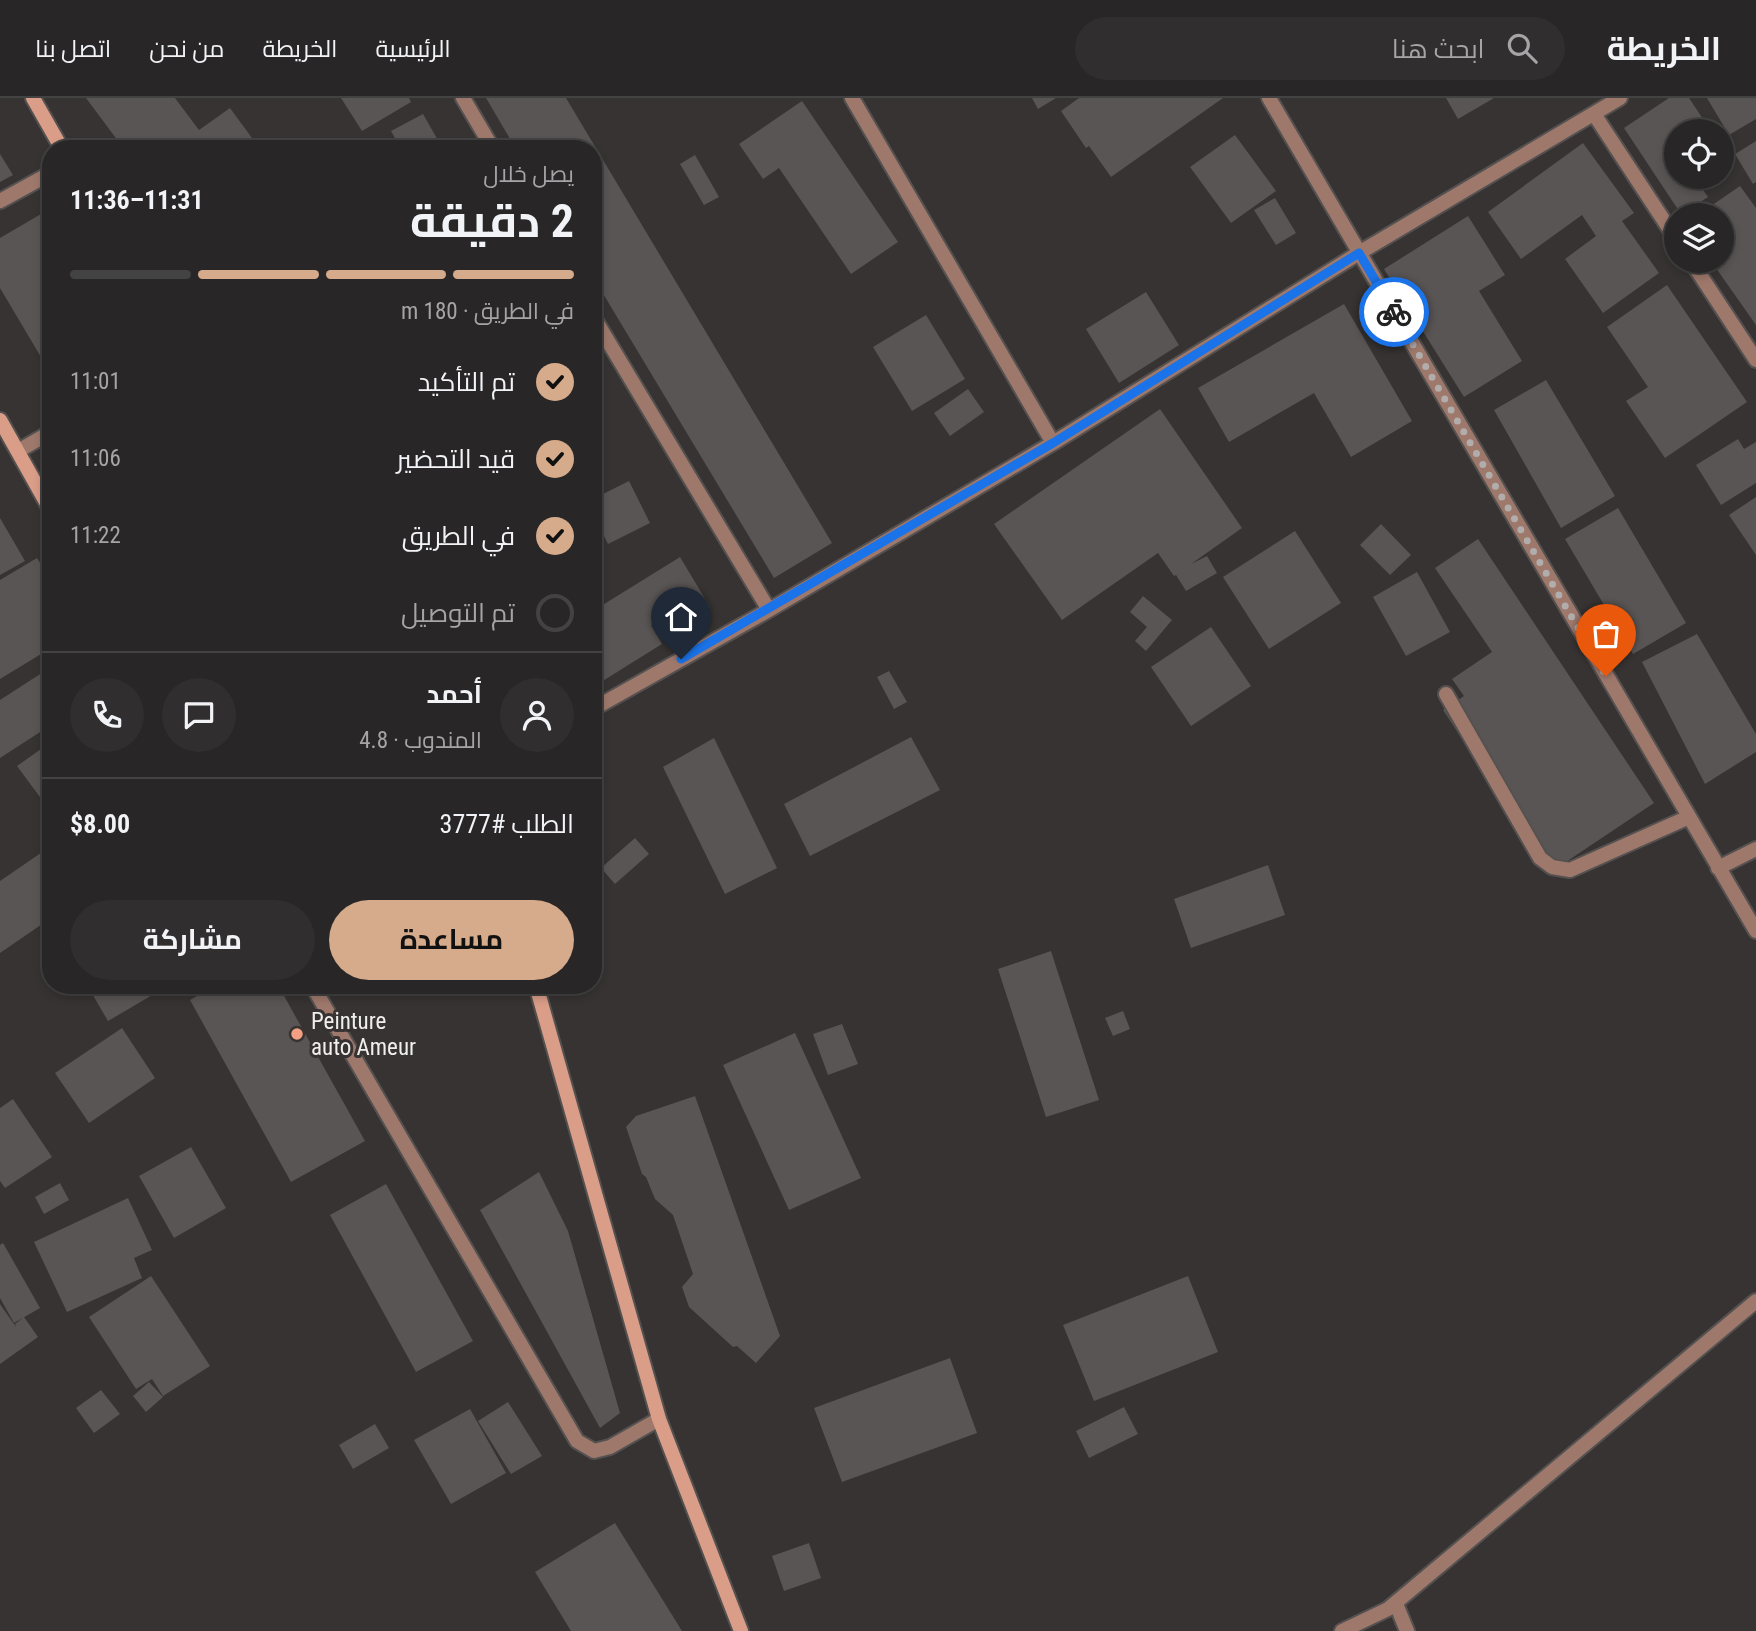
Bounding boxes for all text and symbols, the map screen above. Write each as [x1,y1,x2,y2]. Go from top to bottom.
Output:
search box [1075,17,1565,80]
icon: search [1503,29,1541,67]
text: الخريطة [1607,29,1721,68]
text: ابحث هنا [1392,34,1485,64]
text: اتصل بنا [35,35,111,63]
text: من نحن [149,35,225,63]
text: الخريطة [263,35,337,63]
text: الرئيسية [375,35,451,63]
map controls [1664,119,1734,273]
button: locate [1664,119,1734,189]
text: يصل خلال [483,161,574,188]
text: 11:31–11:36 [70,185,204,215]
text: 2 دقيقة [410,194,574,248]
button: layers [1664,203,1734,273]
courier [1359,277,1429,347]
icon: bike [1375,293,1413,331]
text: في الطريق · 180 m [401,298,574,325]
icon: check [536,363,574,401]
text: تم التأكيد [418,367,515,397]
text: 11:01 [70,368,121,395]
icon: check [536,440,574,478]
text: قيد التحضير [397,444,515,474]
text: 11:06 [70,445,121,472]
icon: check [536,517,574,555]
text: في الطريق [402,521,515,551]
text: 11:22 [70,522,121,549]
pin [651,587,711,659]
text: تم التوصيل [401,598,515,628]
icon: home [662,598,700,636]
pin [1576,604,1636,676]
icon: bag [1587,615,1625,653]
button: phone [70,678,144,752]
button: chat [162,678,236,752]
button: person [500,678,574,752]
text: أحمد [426,679,482,709]
text: المندوب · 4.8 [359,727,482,754]
text: $8.00 [70,809,130,839]
text: الطلب #3777 [440,809,574,839]
button: مشاركة [70,900,315,980]
button: مساعدة [329,900,574,980]
place label: Peinture auto Ameur [311,1008,416,1061]
marker: Peinture auto Ameur [289,1026,305,1042]

